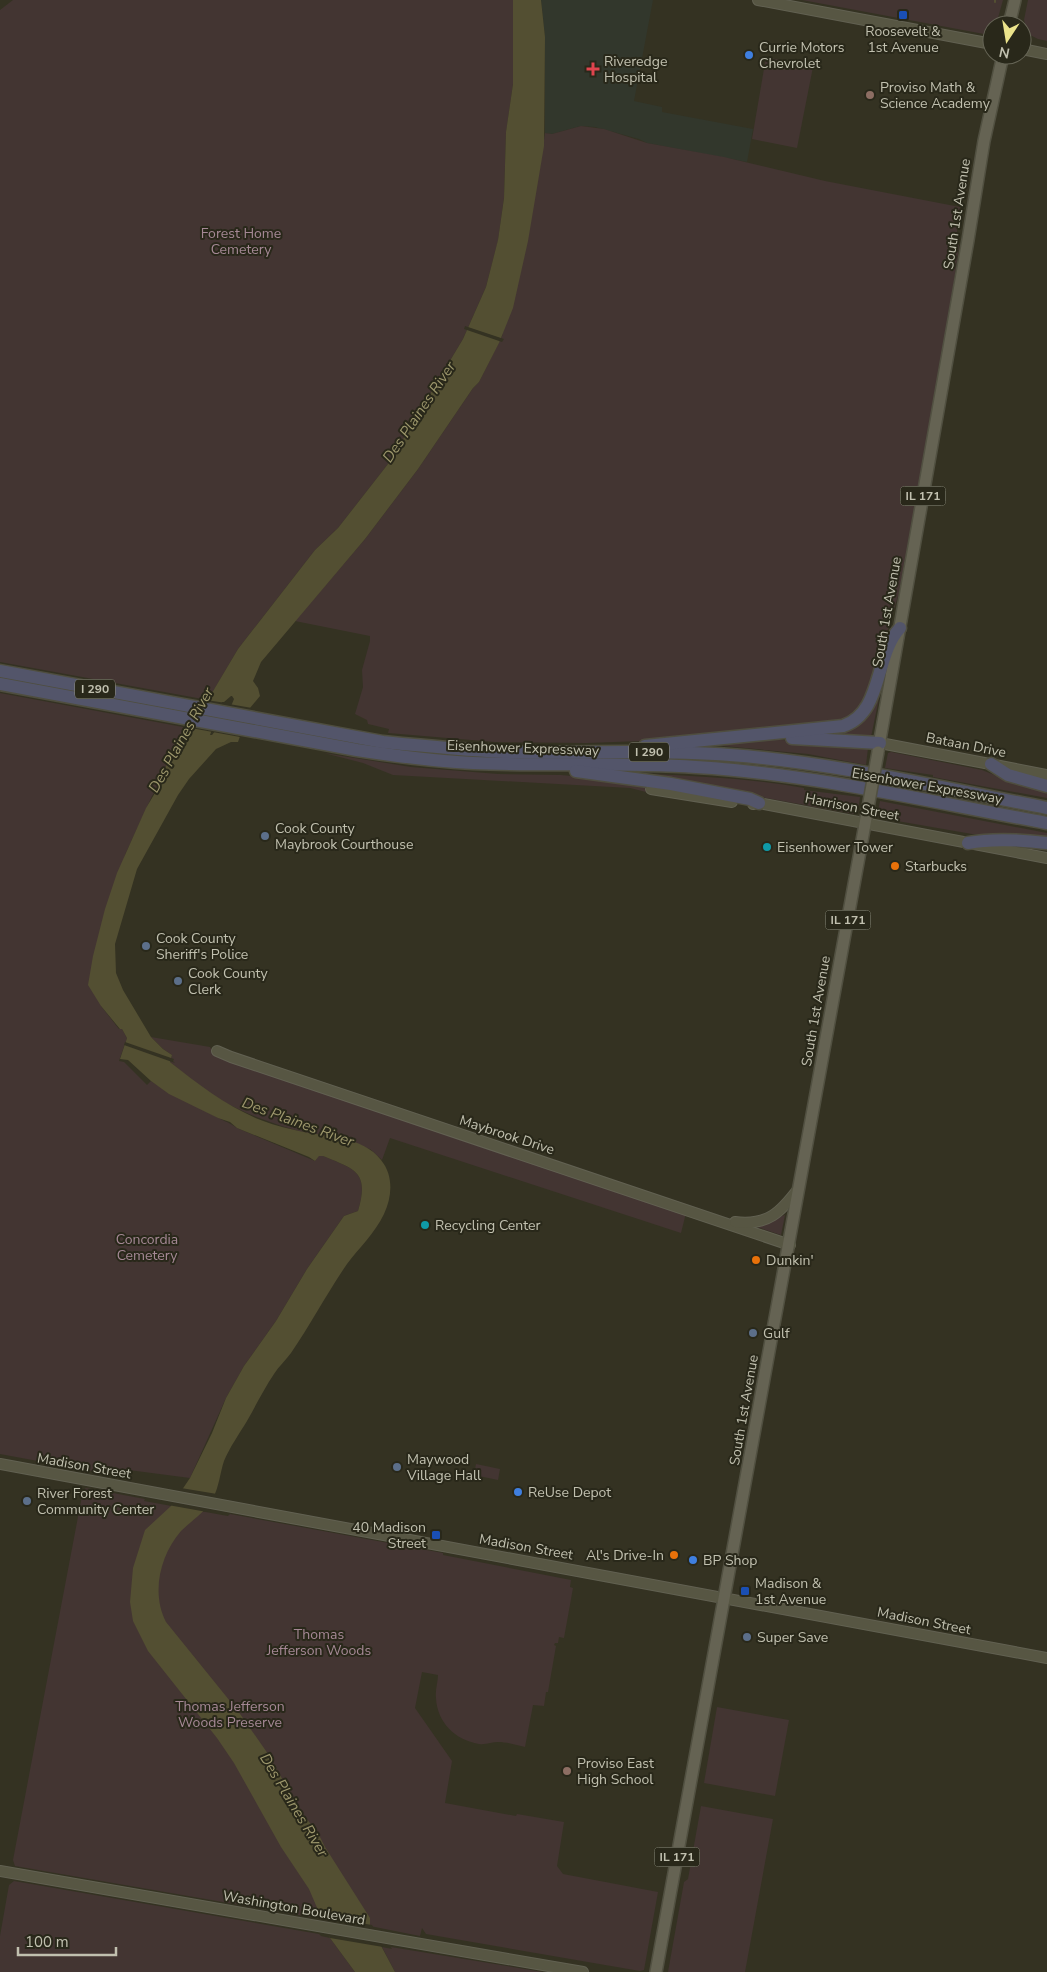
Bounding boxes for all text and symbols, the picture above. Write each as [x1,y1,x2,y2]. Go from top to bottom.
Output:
marker: Roosevelt & 1st Avenue [897,9,909,21]
north arrow [982,15,1032,65]
place label: Roosevelt & 1st Avenue [865,22,941,57]
place label: Currie Motors Chevrolet [759,38,845,73]
text: N [997,42,1012,63]
marker: Currie Motors Chevrolet [743,49,755,61]
place label: Riveredge Hospital [604,52,667,87]
marker: Riveredge Hospital [586,62,600,76]
place label: Proviso Math & Science Academy [880,78,991,113]
marker: Proviso Math & Science Academy [864,89,876,101]
street label: South 1st Avenue [939,157,975,271]
park label: Forest Home Cemetery [201,224,281,259]
water label: Des Plaines River [378,357,461,466]
road number: IL 171 [900,486,946,506]
street label: South 1st Avenue [868,555,906,669]
road number: I 290 [75,680,115,699]
water label: Des Plaines River [144,683,219,796]
street label: Bataan Drive [924,728,1008,762]
street label: Eisenhower Expressway [446,736,600,760]
road number: I 290 [629,742,669,762]
street label: Eisenhower Expressway [850,763,1005,809]
street label: Harrison Street [803,789,901,825]
place label: Cook County Maybrook Courthouse [275,819,413,854]
marker: Cook County Maybrook Courthouse [259,830,271,842]
place label: Eisenhower Tower [777,838,893,857]
marker: Eisenhower Tower [761,841,773,853]
place label: Starbucks [905,857,967,876]
marker: Starbucks [889,860,901,872]
road number: IL 171 [826,910,870,930]
place label: Cook County Sheriff's Police [156,929,248,964]
marker: Cook County Sheriff's Police [140,940,152,952]
street label: South 1st Avenue [797,954,835,1068]
place label: Cook County Clerk [188,964,269,999]
marker: Cook County Clerk [172,975,184,987]
water label: Des Plaines River [239,1092,357,1152]
street label: Maybrook Drive [457,1111,557,1159]
place label: Recycling Center [435,1216,541,1235]
marker: Recycling Center [419,1219,431,1231]
park label: Concordia Cemetery [116,1230,178,1265]
place label: Dunkin' [766,1251,814,1270]
marker: Dunkin' [750,1254,762,1266]
place label: Gulf [763,1324,790,1343]
marker: Gulf [747,1327,759,1339]
street label: South 1st Avenue [725,1353,763,1467]
street label: Madison Street [36,1448,133,1484]
place label: Maywood Village Hall [406,1450,482,1485]
marker: Maywood Village Hall [391,1461,403,1473]
place label: ReUse Depot [528,1483,611,1502]
place label: River Forest Community Center [37,1484,154,1519]
marker: ReUse Depot [512,1486,524,1498]
marker: River Forest Community Center [21,1495,33,1507]
place label: 40 Madison Street [352,1518,426,1553]
marker: 40 Madison Street [430,1529,442,1541]
street label: Madison Street [478,1529,575,1565]
place label: Al's Drive-In [586,1546,664,1565]
marker: Al's Drive-In [668,1549,680,1561]
place label: BP Shop [703,1551,757,1570]
marker: BP Shop [687,1554,699,1566]
place label: Madison & 1st Avenue [755,1574,826,1609]
marker: Madison & 1st Avenue [739,1585,751,1597]
street label: Madison Street [876,1603,973,1639]
park label: Thomas Jefferson Woods [266,1625,371,1660]
place label: Super Save [757,1628,828,1647]
marker: Super Save [741,1631,753,1643]
park label: Thomas Jefferson Woods Preserve [175,1697,285,1732]
water label: Des Plaines River [255,1749,333,1861]
place label: Proviso East High School [577,1754,654,1789]
marker: Proviso East High School [561,1765,573,1777]
road number: IL 171 [654,1848,700,1866]
street label: Washington Boulevard [221,1886,367,1930]
scale bar [18,1924,115,1956]
text: 100 m [25,1932,69,1952]

